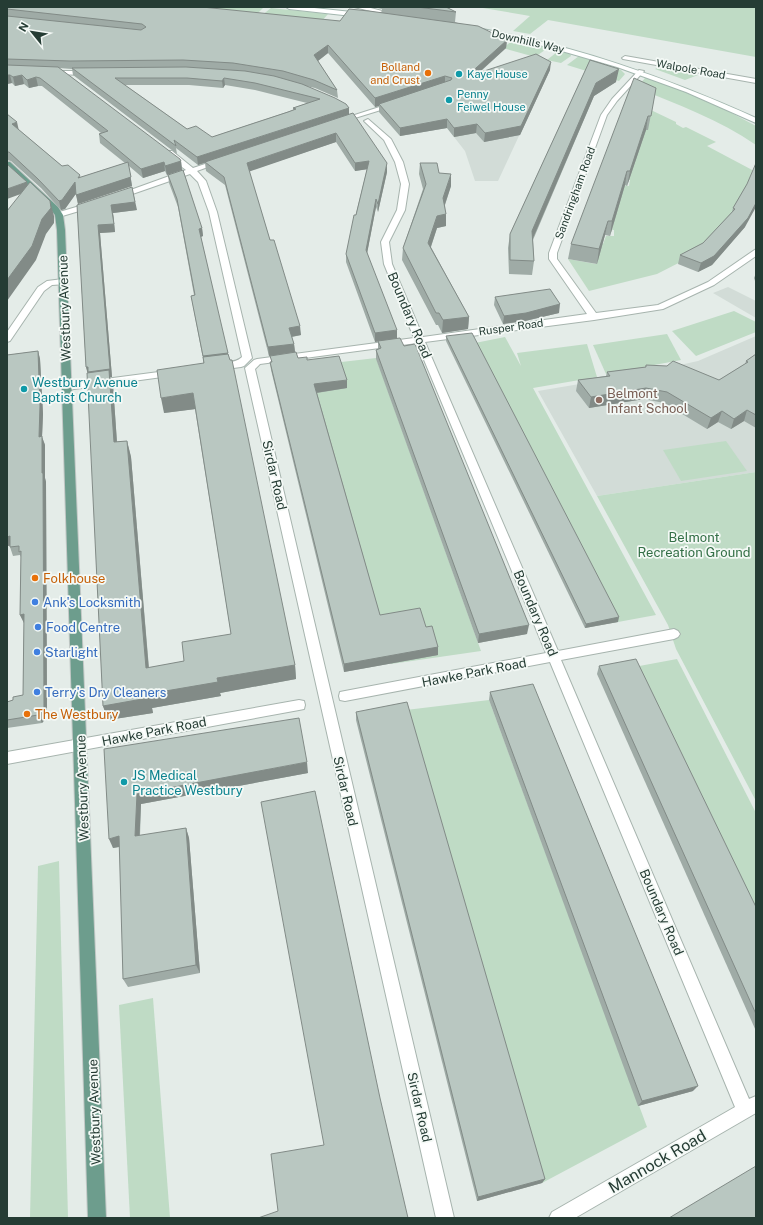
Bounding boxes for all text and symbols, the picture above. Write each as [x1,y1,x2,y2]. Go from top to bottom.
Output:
north arrow [12,12,52,52]
text: N [16,20,31,34]
street label: Downhills Way [491,27,565,55]
street label: Walpole Road [655,57,727,81]
place label: Bolland and Crust [370,61,420,86]
marker: Bolland and Crust [423,68,433,78]
place label: Kaye House [467,68,528,80]
marker: Kaye House [454,69,464,79]
place label: Penny Feiwel House [457,88,526,113]
marker: Penny Feiwel House [444,95,454,105]
street label: Sandringham Road [553,145,597,241]
street label: Westbury Avenue [55,255,74,361]
street label: Boundary Road [385,270,434,361]
street label: Rusper Road [478,317,544,337]
place label: Westbury Avenue Baptist Church [32,375,138,405]
marker: Westbury Avenue Baptist Church [19,384,29,394]
place label: Belmont Infant School [607,386,688,416]
marker: Belmont Infant School [594,395,604,405]
street label: Sirdar Road [259,439,290,511]
park label: Belmont Recreation Ground [637,530,751,560]
street label: Boundary Road [511,568,560,659]
place label: Folkhouse [43,571,105,586]
marker: Folkhouse [30,573,40,583]
place label: Ank's Locksmith [43,595,141,610]
marker: Ank's Locksmith [30,597,40,607]
place label: Food Centre [46,620,120,635]
marker: Food Centre [33,622,43,632]
place label: Starlight [45,645,98,660]
marker: Starlight [32,647,42,657]
street label: Hawke Park Road [421,655,528,690]
place label: Terry's Dry Cleaners [45,685,166,700]
marker: Terry's Dry Cleaners [32,687,42,697]
place label: The Westbury [35,707,119,722]
marker: The Westbury [22,709,32,719]
street label: Hawke Park Road [101,714,208,749]
street label: Westbury Avenue [73,735,92,841]
street label: Sirdar Road [330,755,361,827]
place label: JS Medical Practice Westbury [132,768,243,798]
marker: JS Medical Practice Westbury [119,777,129,787]
street label: Boundary Road [637,867,686,958]
street label: Westbury Avenue [85,1059,104,1165]
street label: Sirdar Road [404,1071,435,1143]
street label: Mannock Road [605,1126,710,1197]

